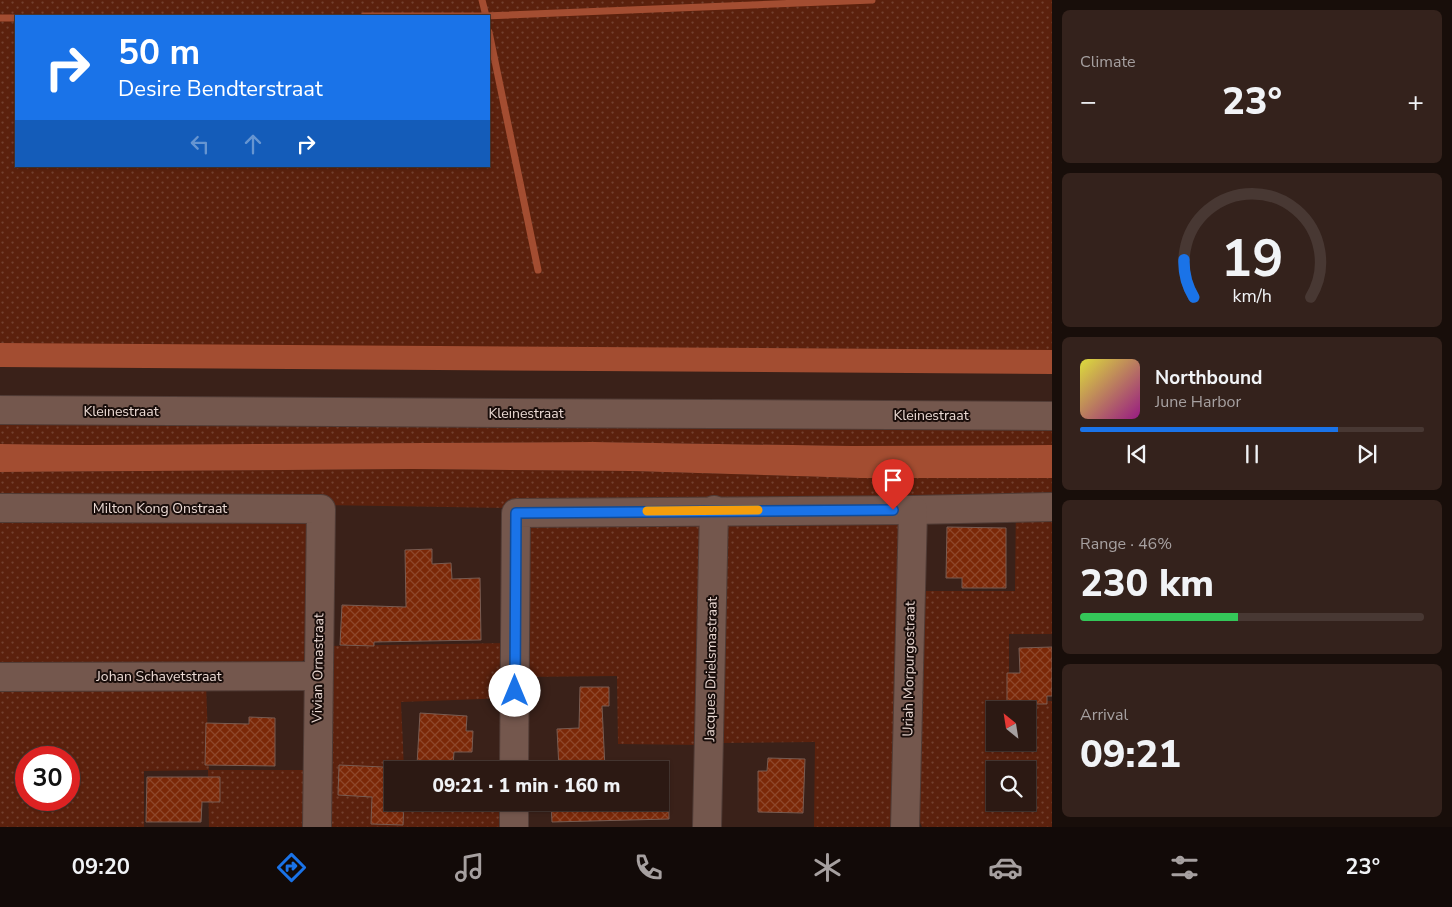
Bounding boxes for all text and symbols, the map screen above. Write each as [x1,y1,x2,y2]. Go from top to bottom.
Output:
text: 50 m [118,29,200,76]
icon: right [35,35,100,100]
text: Climate [1080,51,1135,73]
text: Desire Bendterstraat [118,74,323,104]
text: 23° [1222,76,1282,127]
text: − [1080,83,1097,121]
text: + [1407,83,1424,121]
icon: left [186,130,214,158]
icon: ahead [239,130,267,158]
icon: right [292,130,320,158]
text: 19 [1221,223,1283,294]
text: km/h [1232,284,1272,308]
text: Northbound [1155,365,1262,391]
text: June Harbor [1155,391,1241,413]
street label: Kleinestraat [83,402,159,421]
street label: Kleinestraat [488,404,564,423]
street label: Kleinestraat [893,406,969,425]
icon: previous [1123,440,1151,468]
icon: pause [1238,440,1266,468]
icon: next [1353,440,1381,468]
pin [872,459,914,510]
icon: arrive [879,466,907,494]
street label: Milton Kong Onstraat [93,499,227,518]
text: Range · 46% [1080,533,1172,555]
text: 230 km [1080,558,1214,609]
street label: Jacques Drielsmastraat [700,596,722,742]
street label: Uriah Morpurgostraat [898,601,920,737]
street label: Vivian Ornastraat [308,613,328,724]
position arrow [488,664,540,716]
street label: Johan Schavetstraat [95,667,222,686]
north arrow [986,701,1036,751]
map controls [986,701,1036,811]
text: Arrival [1080,704,1128,726]
text: 09:21 [1080,729,1181,780]
speed limit sign: 30 [15,746,80,811]
button: search [986,761,1036,811]
text: 09:21 · 1 min · 160 m [433,773,620,799]
icon: directions [274,850,309,885]
icon: music [452,850,487,885]
icon: phone [631,850,666,885]
icon: climate [810,850,845,885]
icon: car [988,850,1023,885]
icon: filters [1167,850,1202,885]
text: 09:20 [72,852,130,882]
text: 23° [1345,852,1380,882]

